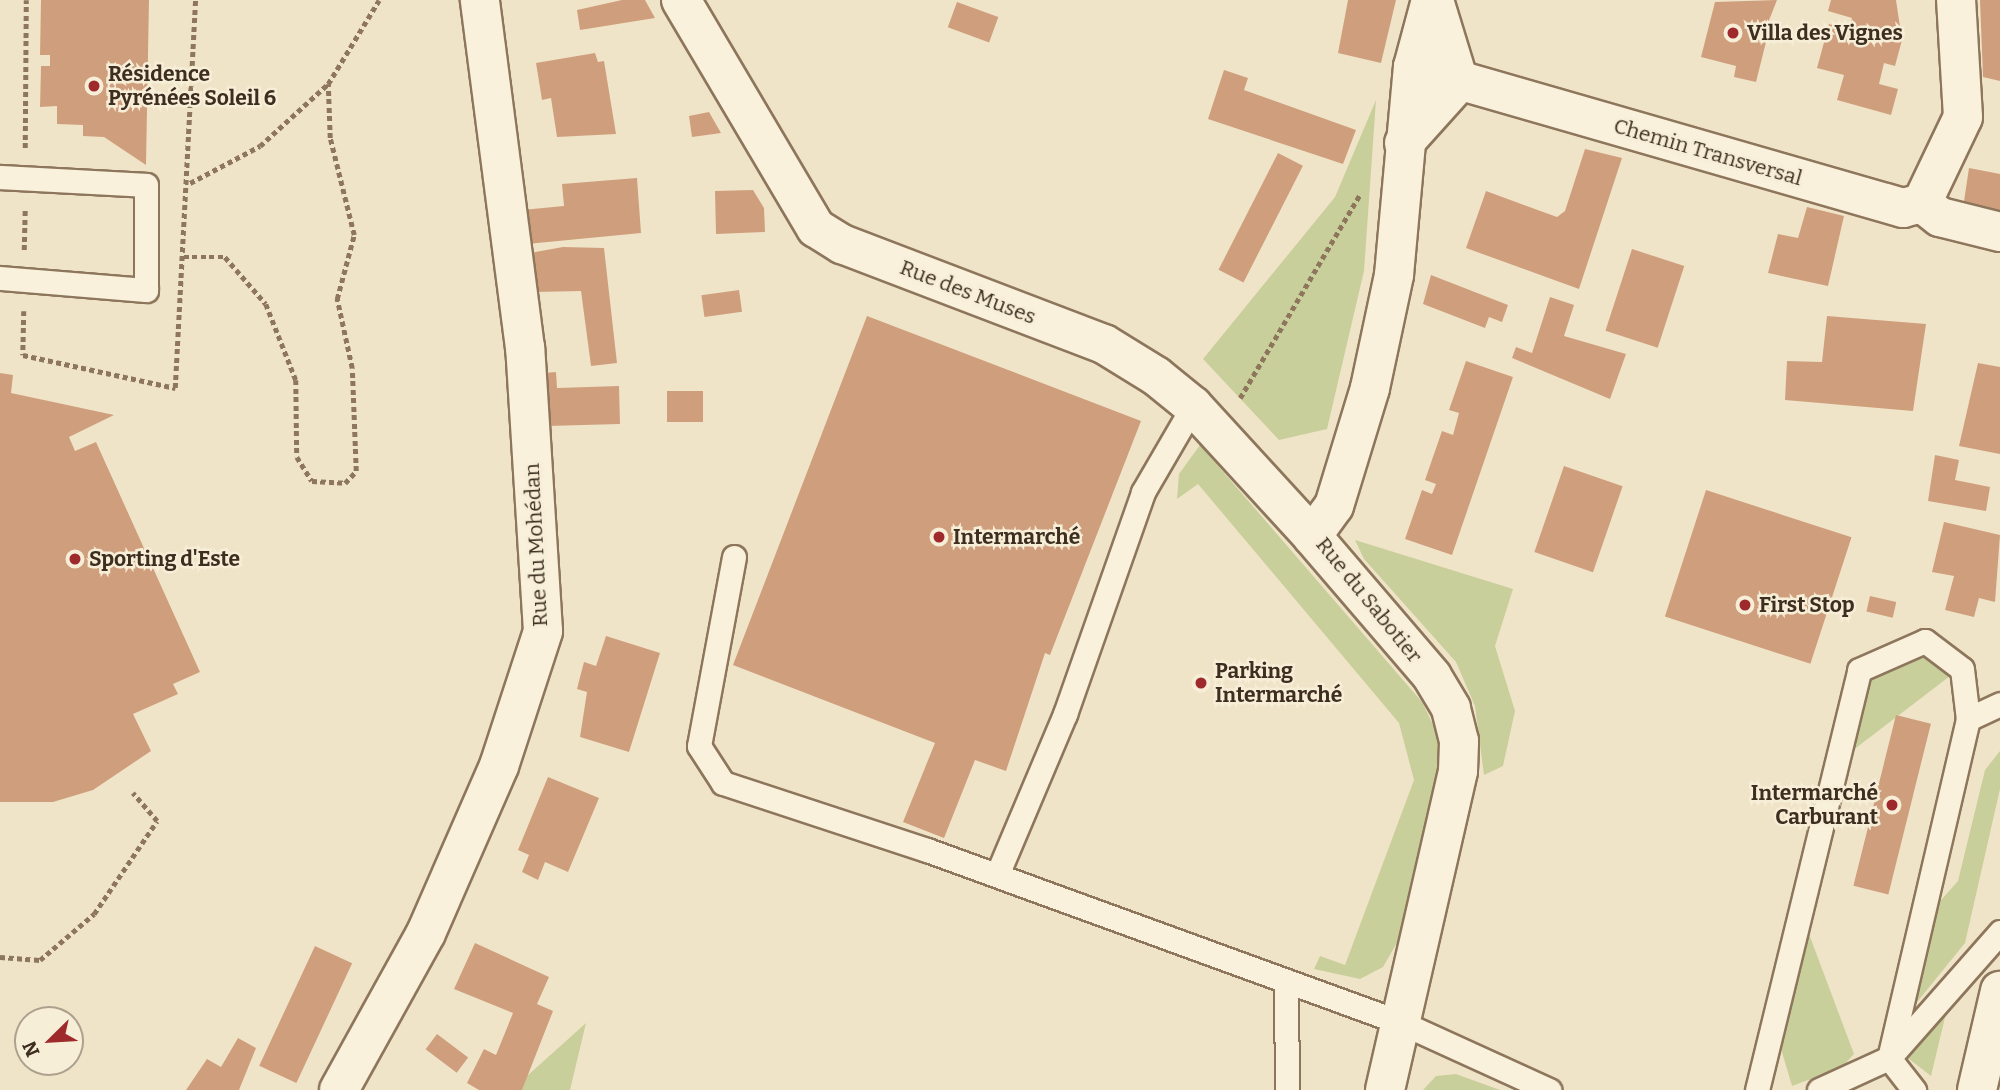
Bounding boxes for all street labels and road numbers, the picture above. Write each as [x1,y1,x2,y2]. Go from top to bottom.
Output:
street label: Chemin Transversal [1611,113,1805,191]
street label: Rue des Muses [896,254,1040,330]
street label: Rue du Mohédan [519,463,553,627]
street label: Rue du Sabotier [1311,532,1427,668]

